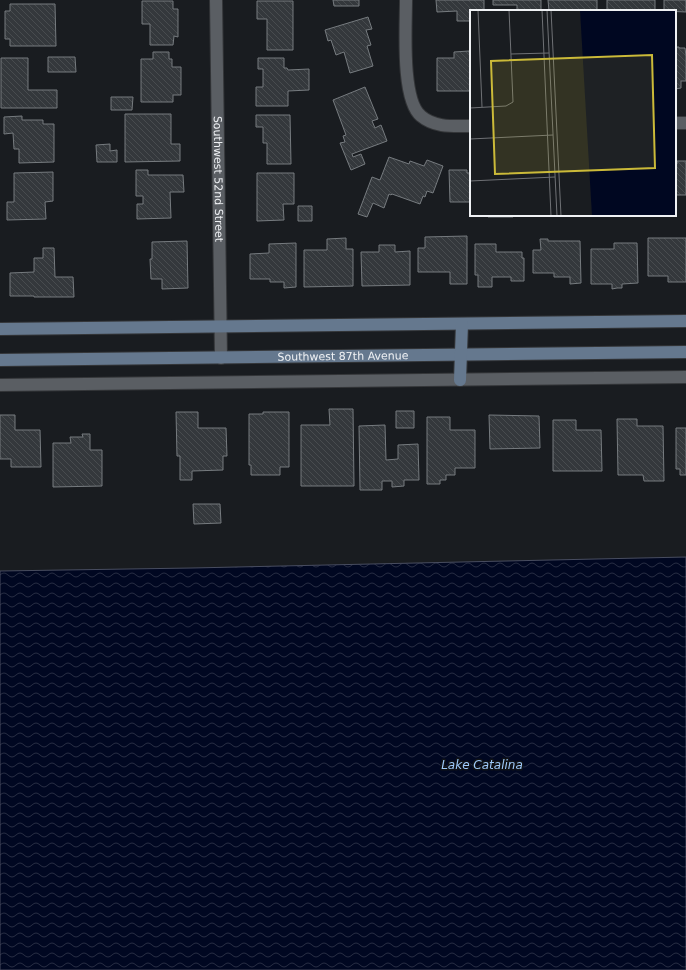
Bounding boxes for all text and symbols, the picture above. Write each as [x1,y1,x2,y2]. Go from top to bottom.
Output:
inset map [470,10,676,216]
street label: Southwest 52nd Street [211,116,225,243]
street label: Southwest 87th Avenue [277,349,409,364]
water label: Lake Catalina [441,758,523,772]

